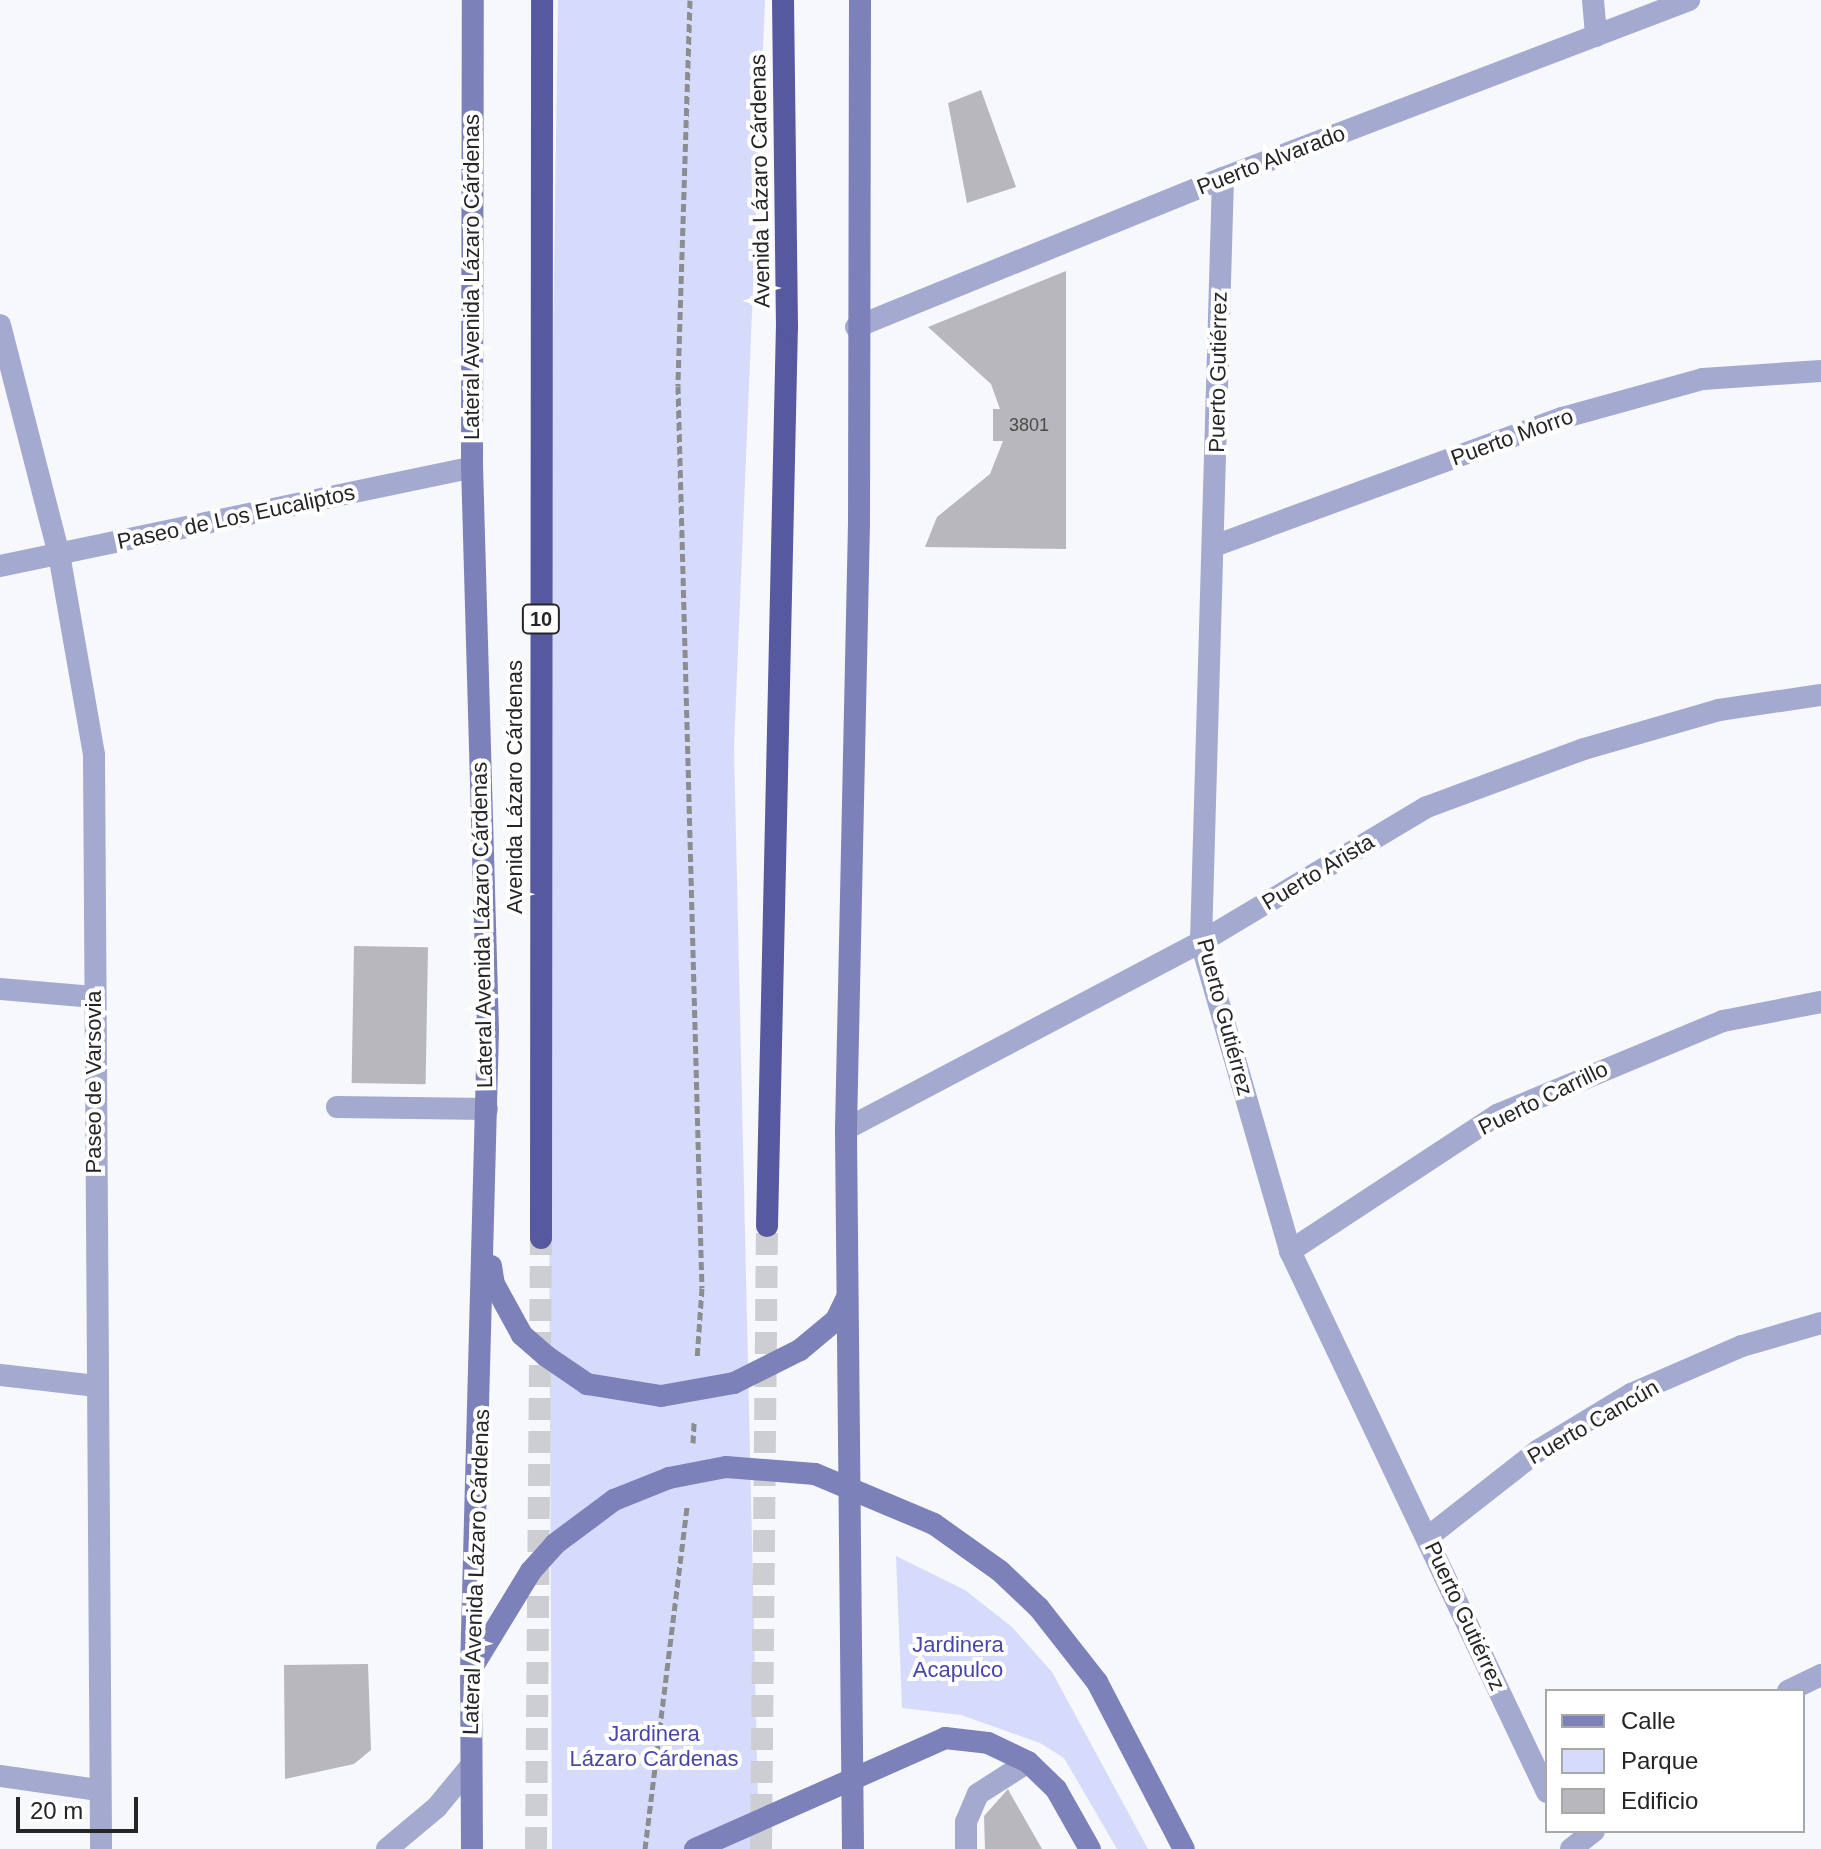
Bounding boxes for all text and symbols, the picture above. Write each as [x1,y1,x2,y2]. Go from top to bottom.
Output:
street label: Avenida Lázaro Cárdenas [745,54,775,308]
street label: Lateral Avenida Lázaro Cárdenas [459,113,485,441]
street label: Puerto Alvarado [1193,119,1349,201]
street label: Puerto Gutiérrez [1203,291,1233,453]
street label: Puerto Morro [1447,403,1577,471]
house number: 3801 [1009,414,1049,436]
street label: Paseo de Los Eucaliptos [115,479,357,555]
road number: 10 [521,603,561,635]
street label: Avenida Lázaro Cárdenas [502,660,528,914]
street label: Lateral Avenida Lázaro Cárdenas [466,761,498,1089]
street label: Puerto Arista [1257,828,1379,916]
street label: Puerto Gutiérrez [1191,936,1259,1098]
street label: Paseo de Varsovia [81,990,107,1174]
street label: Puerto Carrillo [1474,1055,1612,1141]
street label: Puerto Cancún [1523,1374,1663,1470]
street label: Lateral Avenida Lázaro Cárdenas [457,1408,495,1736]
street label: Puerto Gutiérrez [1419,1537,1511,1695]
park label: Jardinera Acapulco [912,1631,1004,1682]
legend [1545,1689,1805,1833]
text: Calle [1621,1707,1676,1734]
park label: Jardinera Lázaro Cárdenas [570,1720,738,1772]
text: Parque [1621,1747,1698,1774]
scale bar [20,1781,142,1831]
text: Edificio [1621,1787,1698,1814]
text: 20 m [30,1797,83,1824]

